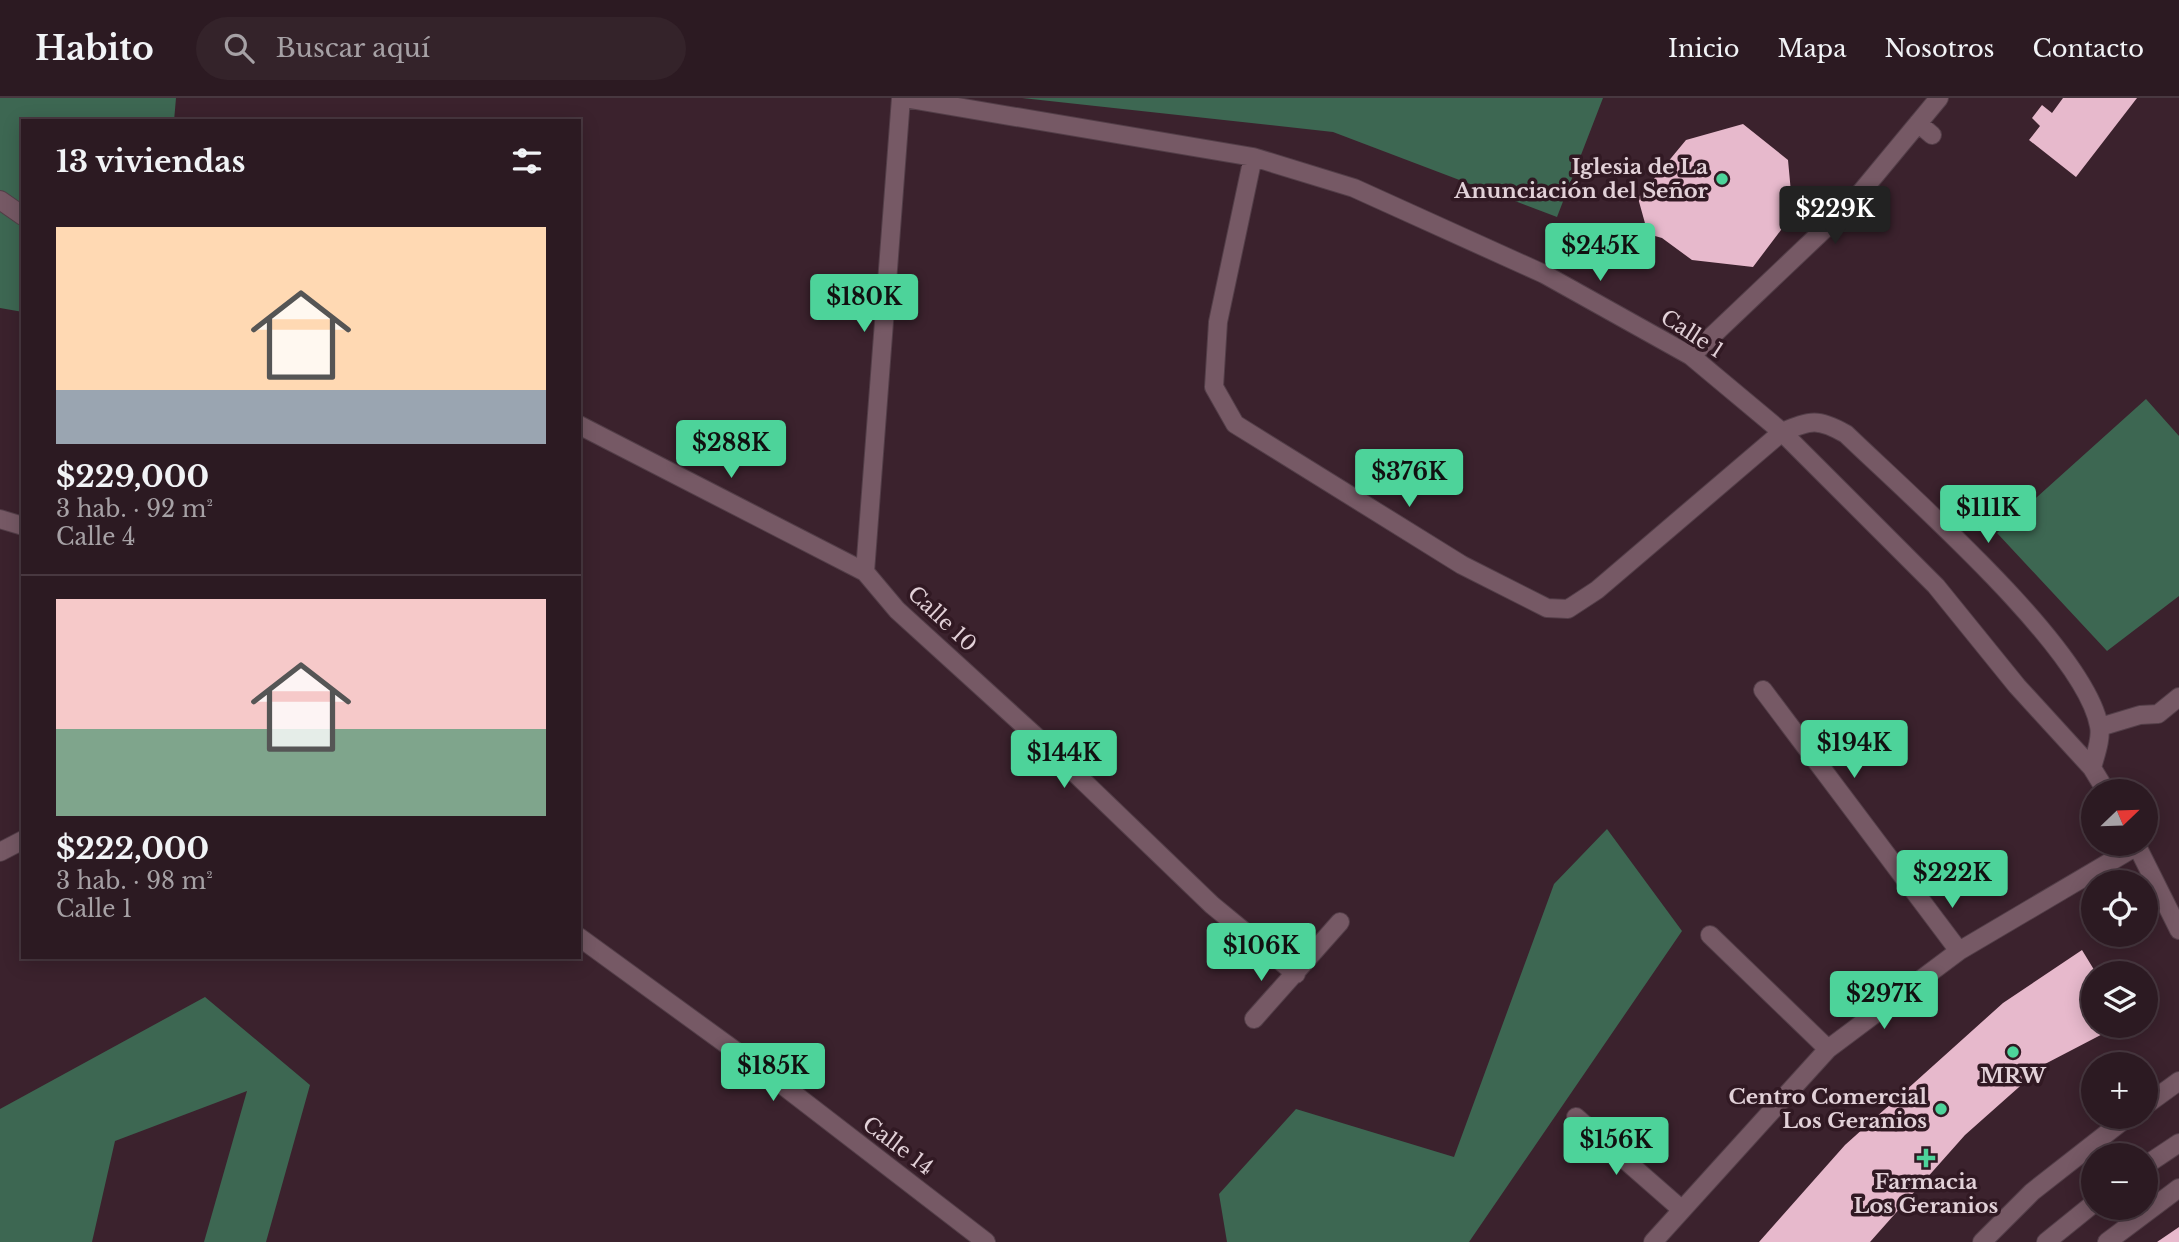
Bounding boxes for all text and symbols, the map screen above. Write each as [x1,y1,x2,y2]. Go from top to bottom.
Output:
search box [196,17,686,80]
text: Habito [35,28,154,69]
icon: search [220,29,258,67]
text: Buscar aquí [276,32,430,64]
text: Inicio [1668,34,1739,63]
text: Mapa [1777,34,1846,63]
text: Nosotros [1884,34,1995,63]
text: Contacto [2033,34,2144,63]
icon: filters [508,142,546,180]
text: 13 viviendas [56,143,245,180]
place label: Iglesia de La Anunciación del Señor [1453,154,1709,204]
marker: Iglesia de La Anunciación del Señor [1714,171,1730,187]
pin: $229K [1786,186,1884,246]
text: $229K [1795,195,1875,223]
pin: $245K [1551,223,1649,283]
text: $245K [1561,232,1639,260]
icon: home [238,272,364,398]
pin: $180K [815,274,913,334]
text: $180K [826,283,902,311]
street label: Calle 1 [1656,304,1728,364]
pin: $288K [682,420,780,480]
text: $288K [692,429,770,457]
pin: $376K [1360,450,1458,509]
text: $229,000 [56,458,209,495]
text: $376K [1371,458,1447,486]
pin: $111K [1939,486,2037,545]
text: $111K [1956,494,2020,522]
text: 3 hab. · 92 m² [56,495,213,523]
text: Calle 4 [56,523,135,551]
street label: Calle 10 [902,581,982,657]
icon: home [238,644,364,770]
pin: $194K [1805,720,1903,780]
text: $194K [1817,729,1891,757]
pin: $144K [1015,730,1113,790]
text: $144K [1027,739,1101,767]
north arrow [2081,779,2158,856]
map controls [2081,779,2158,1220]
text: $222,000 [56,830,209,867]
pin: $222K [1903,850,2001,910]
text: $222K [1913,859,1991,887]
text: 3 hab. · 98 m² [56,867,213,895]
button: locate [2081,870,2158,947]
text: Calle 1 [56,895,132,923]
pin: $106K [1212,924,1310,983]
text: $106K [1223,932,1299,960]
button: layers [2081,961,2158,1038]
pin: $297K [1835,972,1933,1031]
text: $297K [1846,980,1922,1008]
pin: $185K [724,1044,822,1103]
marker: MRW [2005,1044,2021,1060]
text: $185K [737,1052,809,1080]
button: + [2081,1052,2158,1129]
place label: MRW [1980,1063,2047,1089]
place label: Centro Comercial Los Geranios [1728,1084,1928,1134]
marker: Centro Comercial Los Geranios [1933,1101,1949,1117]
street label: Calle 14 [857,1111,939,1181]
pin: $156K [1567,1118,1665,1177]
text: $156K [1580,1126,1652,1154]
button: − [2081,1143,2158,1220]
marker: Farmacia Los Geranios [1918,1150,1934,1166]
place label: Farmacia Los Geranios [1854,1169,1999,1219]

